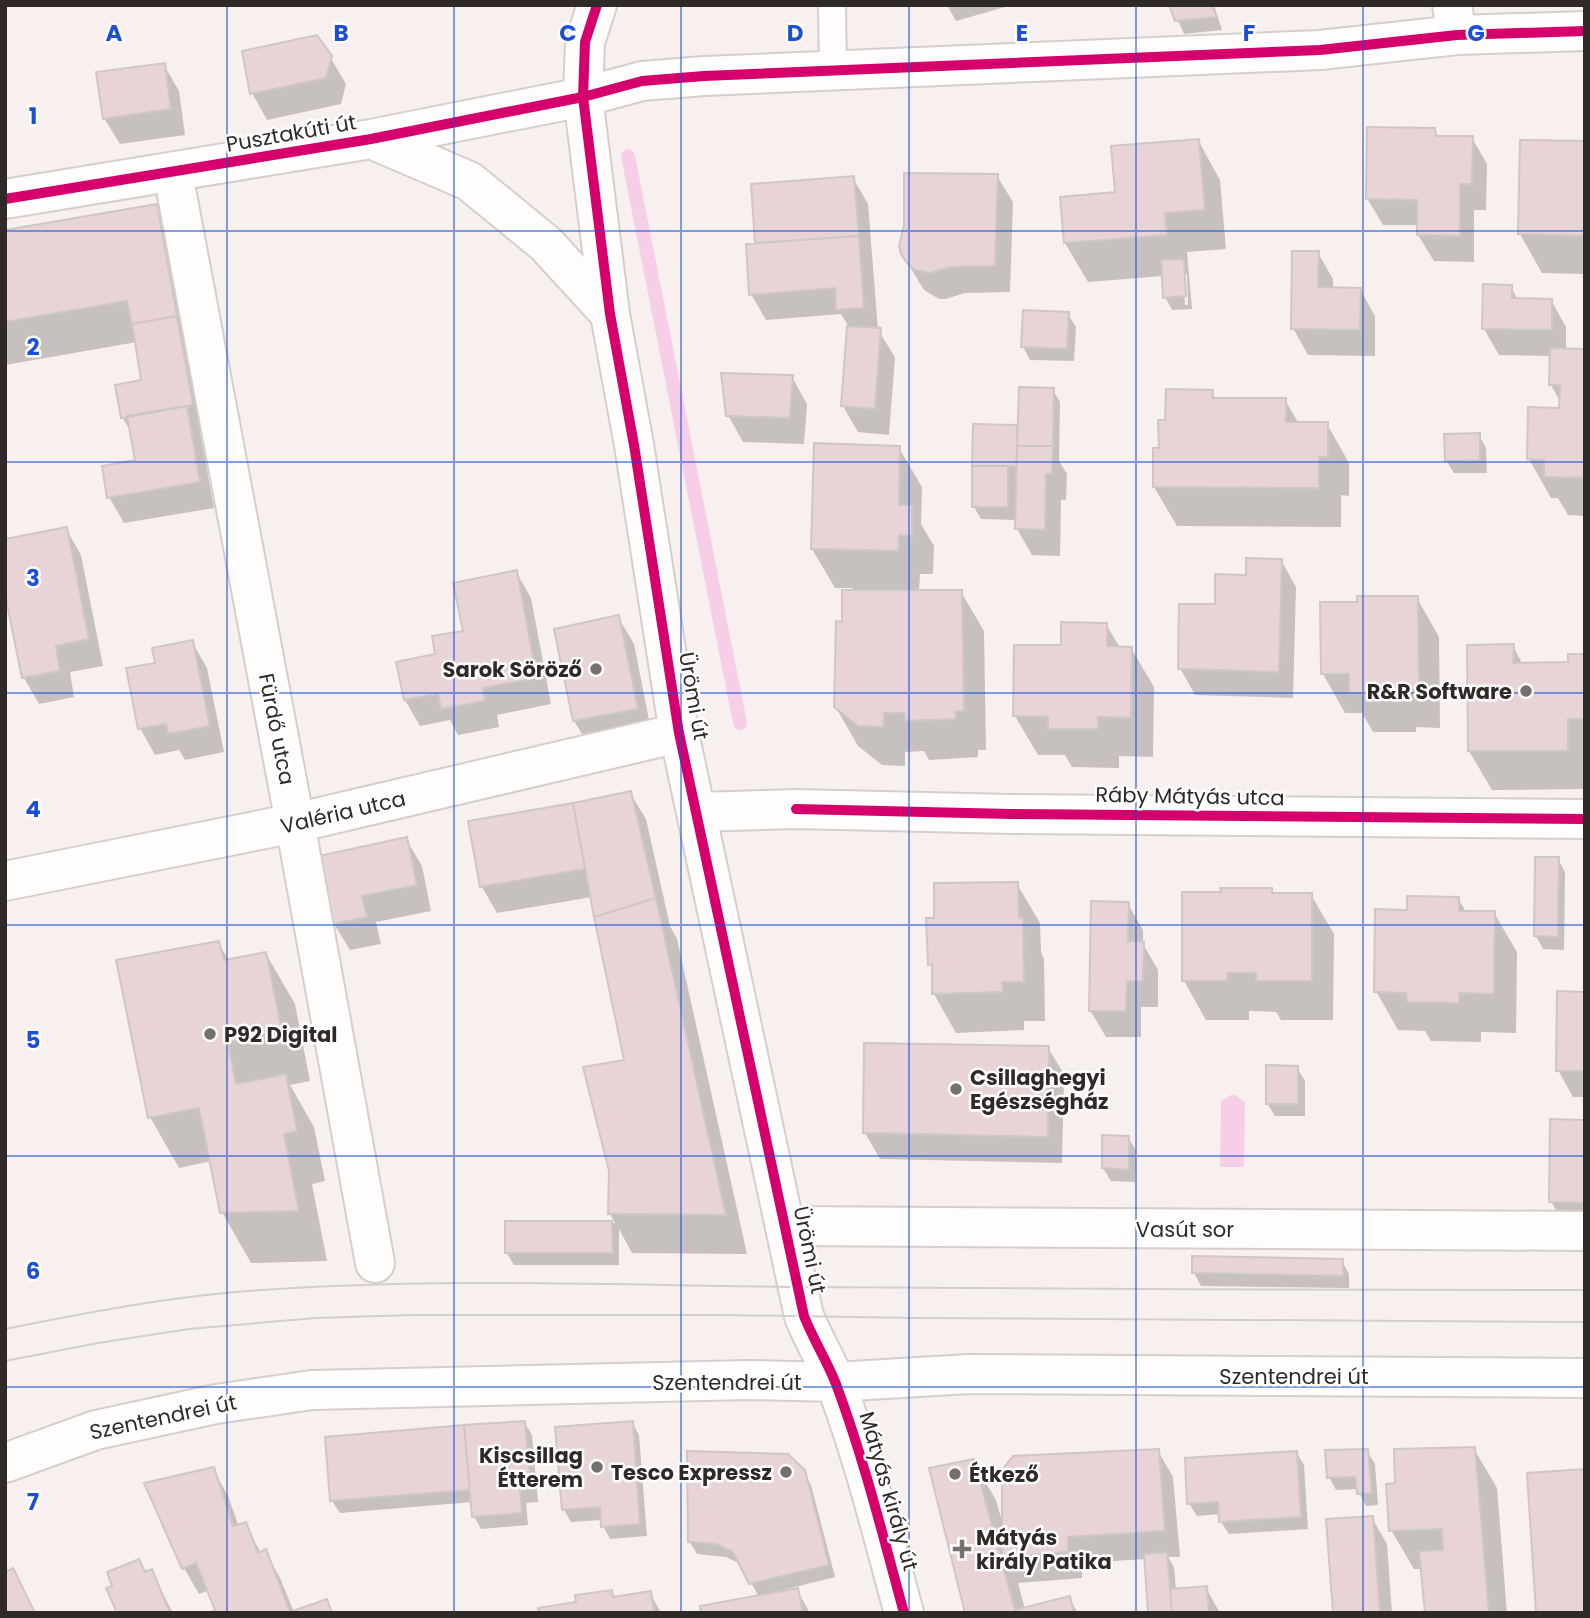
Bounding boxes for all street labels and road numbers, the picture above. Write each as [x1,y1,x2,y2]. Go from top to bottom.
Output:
street label: Pusztakúti út [224,107,358,159]
street label: Ürömi út [672,650,716,742]
street label: Fürdő utca [252,671,302,787]
street label: Ráby Mátyás utca [1095,780,1285,812]
street label: Valéria utca [278,784,408,840]
street label: Ürömi út [787,1203,833,1297]
street label: Vasút sor [1136,1215,1234,1244]
street label: Szentendrei út [1219,1362,1369,1391]
street label: Szentendrei út [652,1368,802,1397]
street label: Szentendrei út [87,1387,239,1447]
street label: Mátyás király út [852,1408,926,1574]

